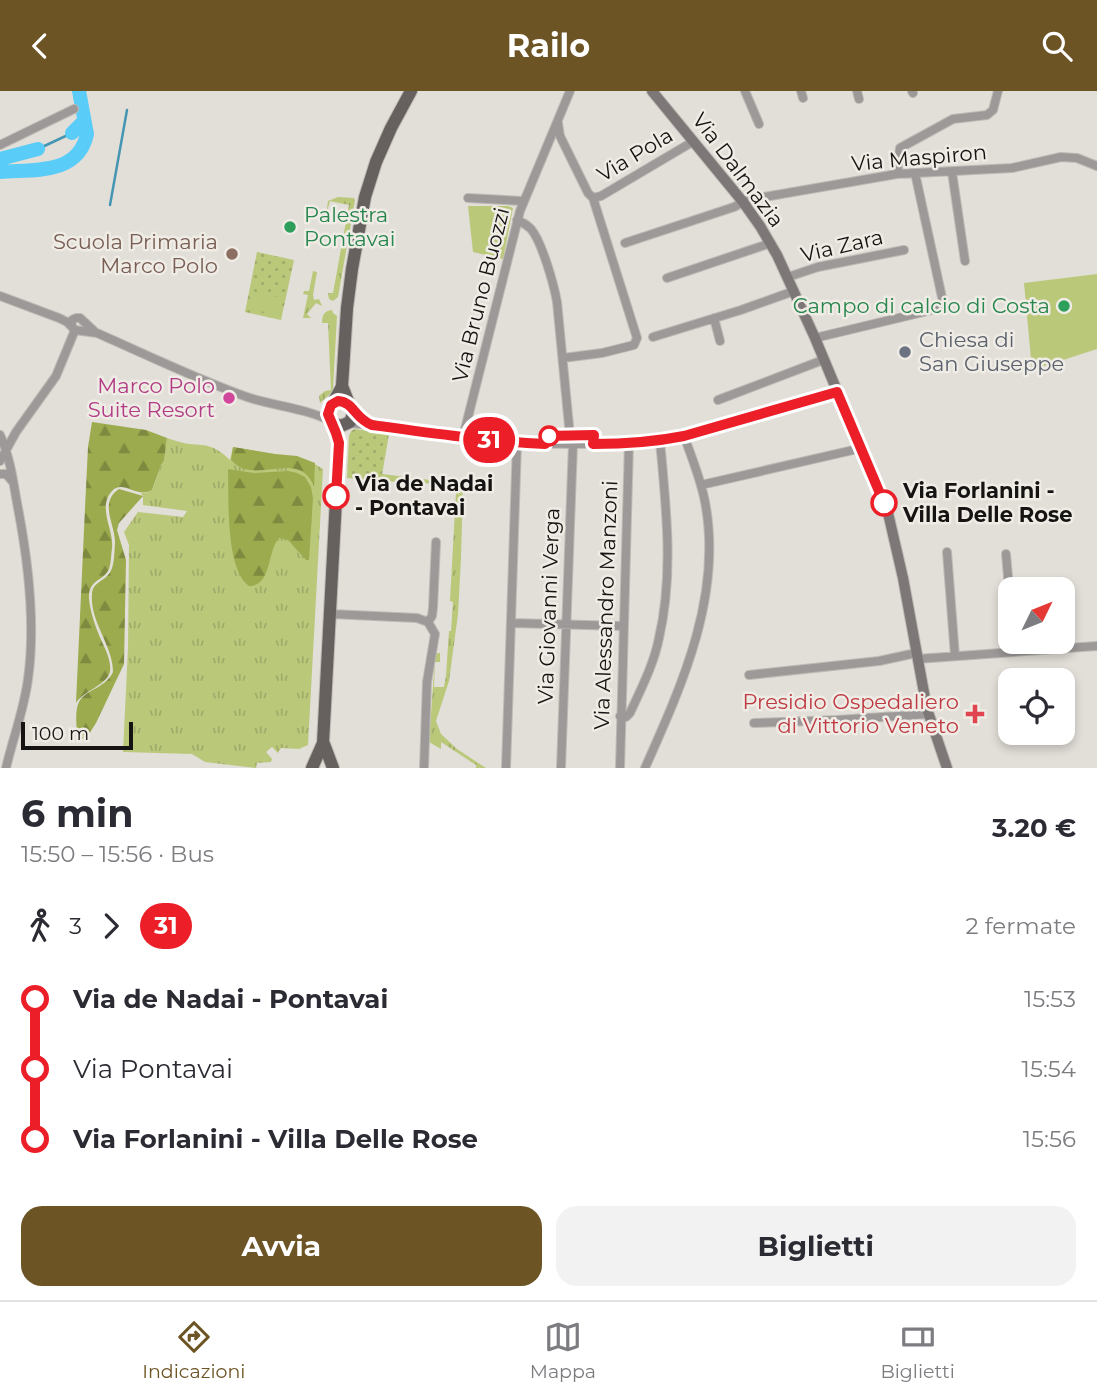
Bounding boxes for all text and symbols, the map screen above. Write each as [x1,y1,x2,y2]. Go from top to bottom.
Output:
text: Railo [507,26,590,65]
icon: back [21,27,59,65]
icon: search [1038,27,1076,65]
street label: Via Dalmazia [687,108,790,232]
street label: Via Pola [592,122,677,187]
street label: Via Maspiron [850,139,988,176]
place label: Palestra Pontavai [304,202,395,251]
street label: Via Bruno Buozzi [447,205,514,385]
marker: Palestra Pontavai [282,219,298,235]
street label: Via Zara [798,224,886,267]
place label: Scuola Primaria Marco Polo [53,229,218,278]
marker: Scuola Primaria Marco Polo [224,246,240,262]
place label: Campo di calcio di Costa [793,293,1050,318]
marker: Campo di calcio di Costa [1056,298,1072,314]
place label: Chiesa di San Giuseppe [919,327,1064,376]
marker: Chiesa di San Giuseppe [897,344,913,360]
place label: Marco Polo Suite Resort [88,373,215,422]
marker: Marco Polo Suite Resort [221,390,237,406]
line badge: 31 [458,417,520,463]
text: 31 [477,425,501,454]
unlabelled marker [539,426,559,446]
place label: Via de Nadai - Pontavai [354,471,493,520]
place label: Via Forlanini - Villa Delle Rose [902,478,1072,527]
street label: Via Alessandro Manzoni [589,480,622,730]
marker: Via de Nadai - Pontavai [323,483,349,509]
marker: Via Forlanini - Villa Delle Rose [871,490,897,516]
street label: Via Giovanni Verga [533,507,564,705]
north arrow [998,577,1074,655]
map controls [998,577,1075,745]
button: locate [998,668,1075,745]
place label: Presidio Ospedaliero di Vittorio Veneto [742,689,959,738]
marker: Presidio Ospedaliero di Vittorio Veneto [965,704,985,724]
scale bar [21,719,133,751]
text: 100 m [32,722,89,745]
text: 6 min [21,790,134,837]
text: 3.20 € [992,812,1076,844]
text: 15:50 – 15:56 · Bus [21,840,214,868]
icon: walk [21,907,59,945]
icon: forward [92,907,130,945]
text: 31 [154,911,178,940]
text: 3 [69,912,82,940]
text: 2 fermate [966,912,1076,940]
text: Via de Nadai - Pontavai [73,983,388,1015]
text: 15:53 [1024,985,1076,1013]
text: Via Pontavai [73,1053,233,1085]
text: 15:54 [1022,1055,1076,1083]
text: Via Forlanini - Villa Delle Rose [73,1123,478,1155]
text: 15:56 [1023,1125,1076,1153]
button: Avvia [21,1206,542,1286]
button: Biglietti [556,1206,1076,1286]
tab: Indicazioni [142,1318,245,1383]
tab: Mappa [530,1318,596,1383]
tab: Biglietti [880,1318,955,1383]

